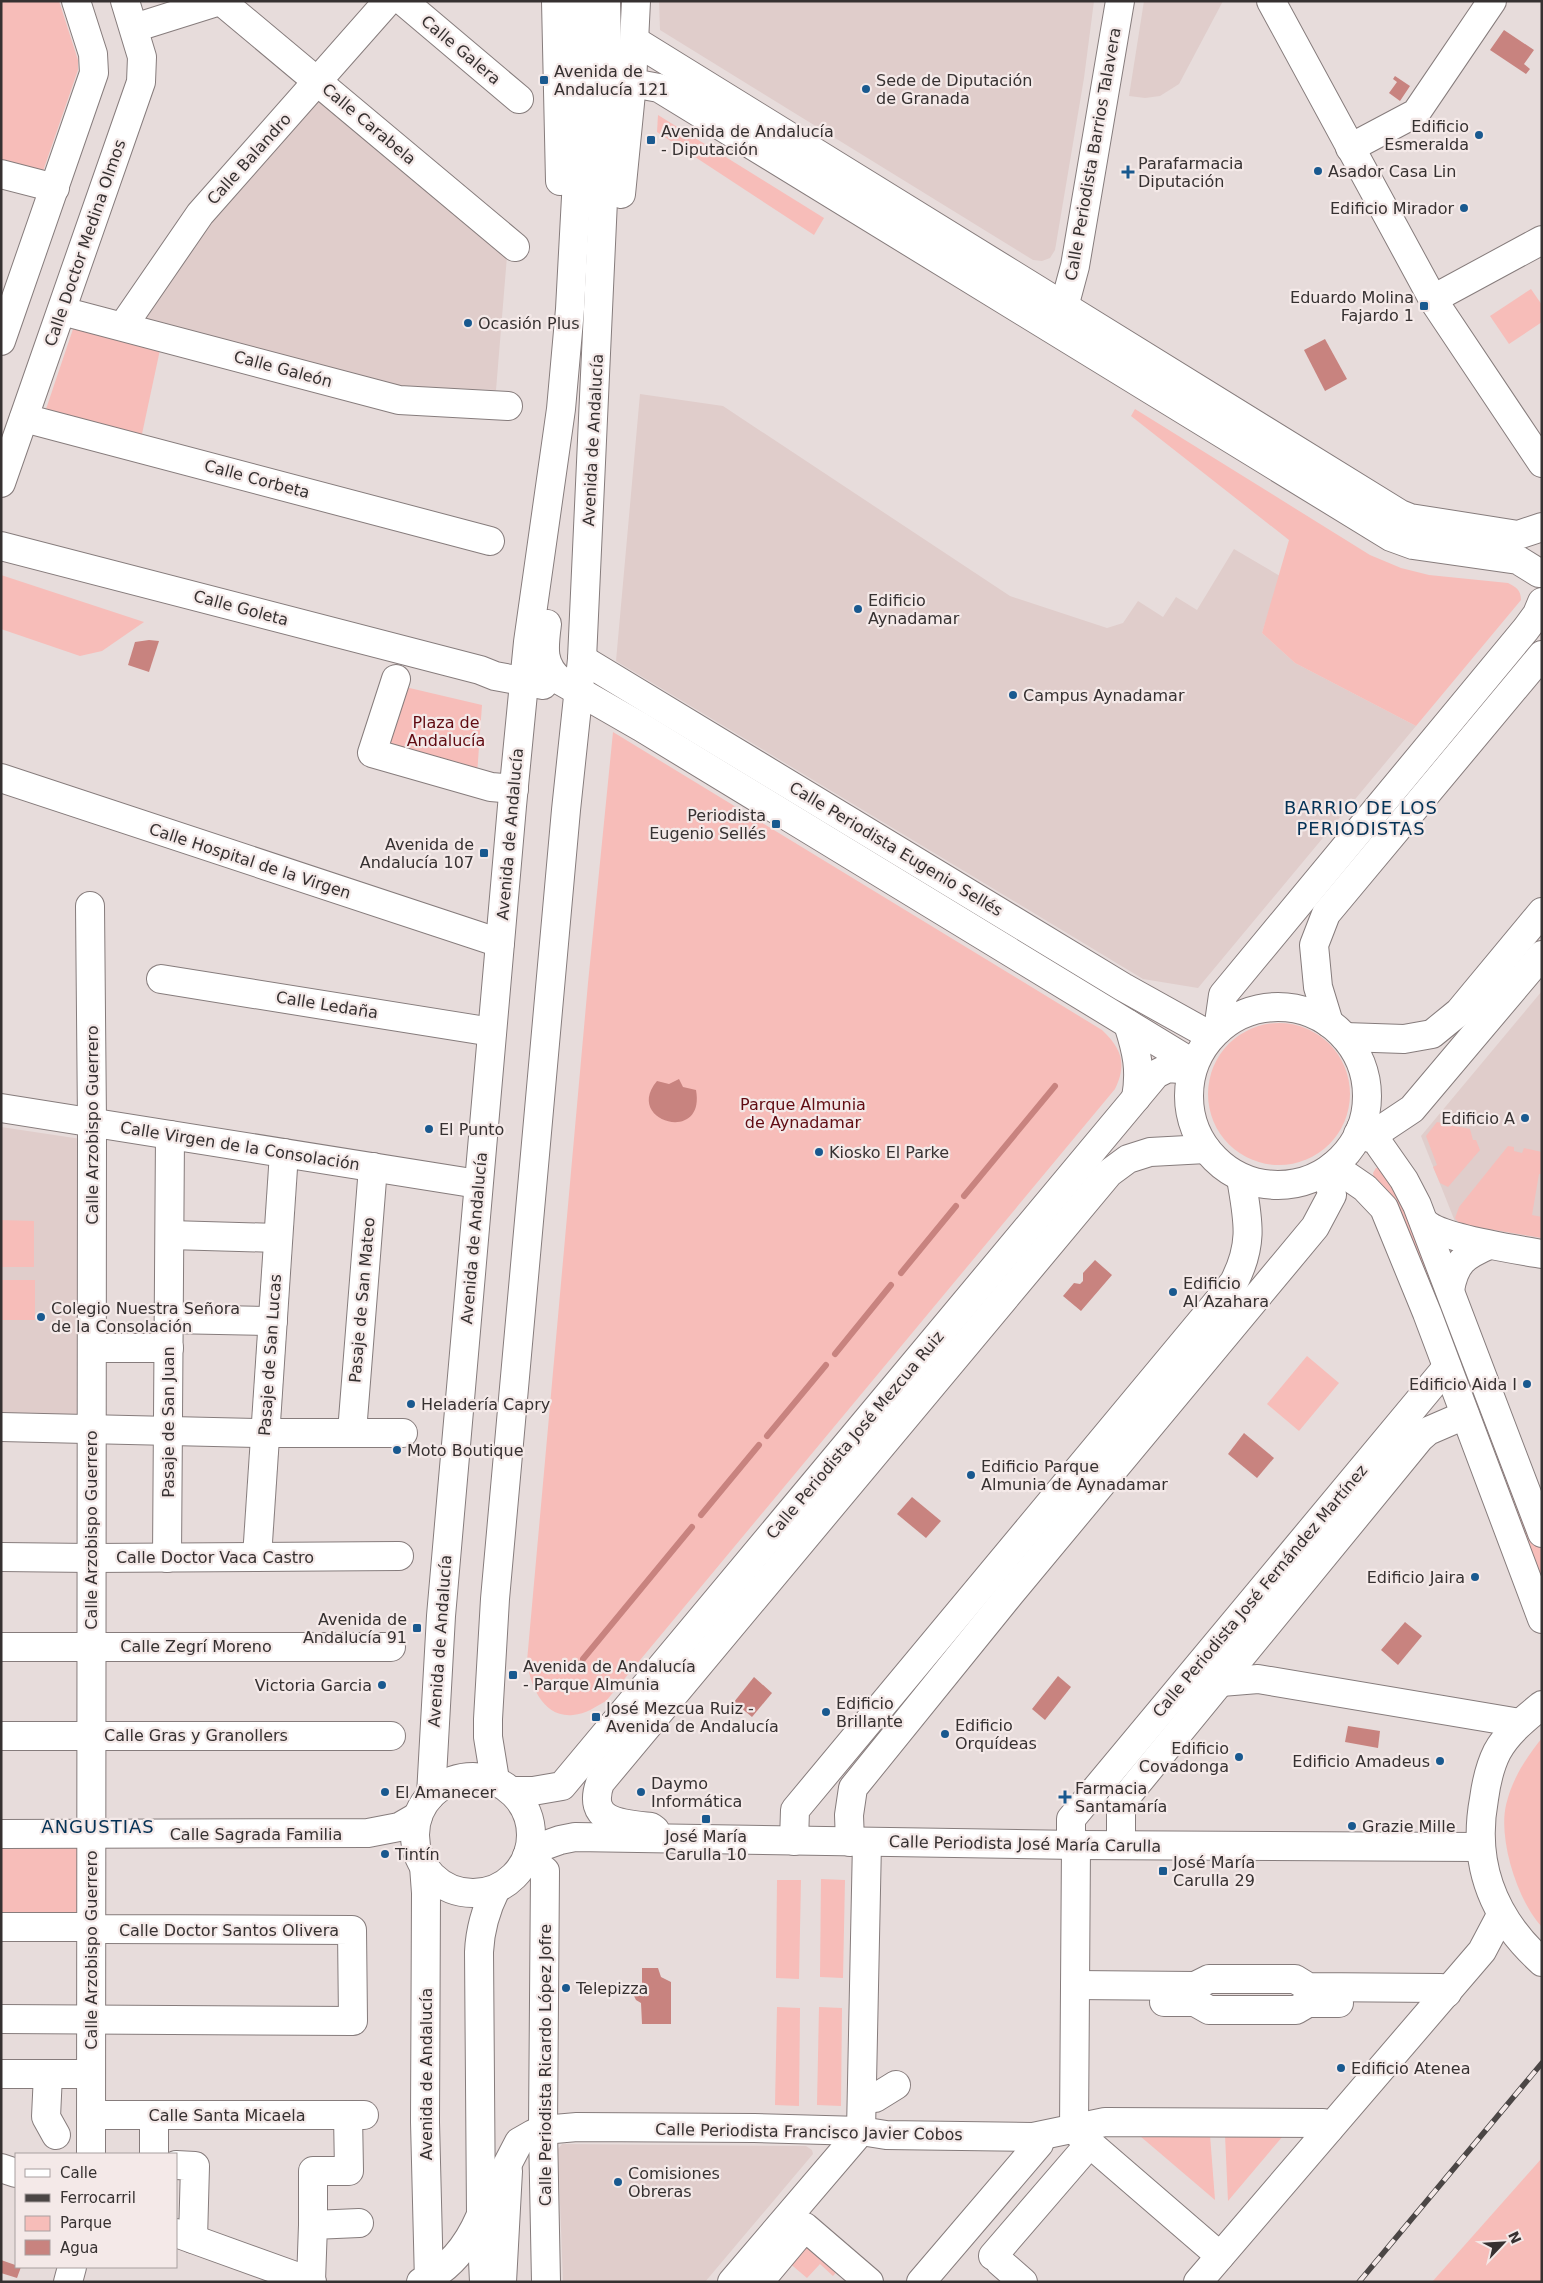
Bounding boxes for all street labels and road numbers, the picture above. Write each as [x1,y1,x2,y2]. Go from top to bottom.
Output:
street label: Calle Galera [417,11,505,89]
street label: Calle Periodista Barrios Talavera [1061,26,1125,282]
street label: Calle Carabela [318,79,420,169]
street label: Calle Balandro [203,109,295,209]
street label: Calle Doctor Medina Olmos [41,137,129,349]
street label: Calle Galeón [232,347,334,391]
street label: Avenida de Andalucía [579,353,607,527]
street label: Calle Corbeta [202,456,312,502]
street label: Calle Goleta [192,586,290,630]
street label: Avenida de Andalucía [493,747,527,921]
street label: Calle Periodista Eugenio Sellés [786,778,1006,920]
street label: Calle Hospital de la Virgen [147,819,353,903]
street label: Calle Ledaña [275,988,379,1022]
street label: Calle Arzobispo Guerrero [83,1025,102,1225]
street label: Calle Virgen de la Consolación [119,1118,361,1174]
street label: Avenida de Andalucía [457,1151,491,1325]
street label: Pasaje de San Mateo [345,1216,379,1384]
street label: Pasaje de San Lucas [255,1273,285,1437]
street label: Calle Periodista José Mezcua Ruiz [762,1327,948,1543]
street label: Pasaje de San Juan [159,1346,178,1498]
street label: Calle Arzobispo Guerrero [82,1430,101,1630]
street label: Calle Periodista José Fernández Martínez [1149,1461,1371,1721]
street label: Calle Doctor Vaca Castro [116,1548,314,1567]
street label: Avenida de Andalucía [424,1554,456,1728]
street label: Calle Zegrí Moreno [120,1637,272,1656]
street label: Calle Gras y Granollers [104,1726,288,1745]
street label: Calle Sagrada Familia [170,1825,342,1844]
street label: Calle Periodista José María Carulla [889,1832,1161,1856]
street label: Calle Arzobispo Guerrero [82,1850,101,2050]
street label: Calle Doctor Santos Olivera [119,1921,339,1940]
street label: Calle Periodista Ricardo López Jofre [536,1924,555,2206]
street label: Avenida de Andalucía [417,1988,436,2160]
street label: Calle Santa Micaela [148,2106,306,2125]
street label: Calle Periodista Francisco Javier Cobos [655,2120,963,2144]

